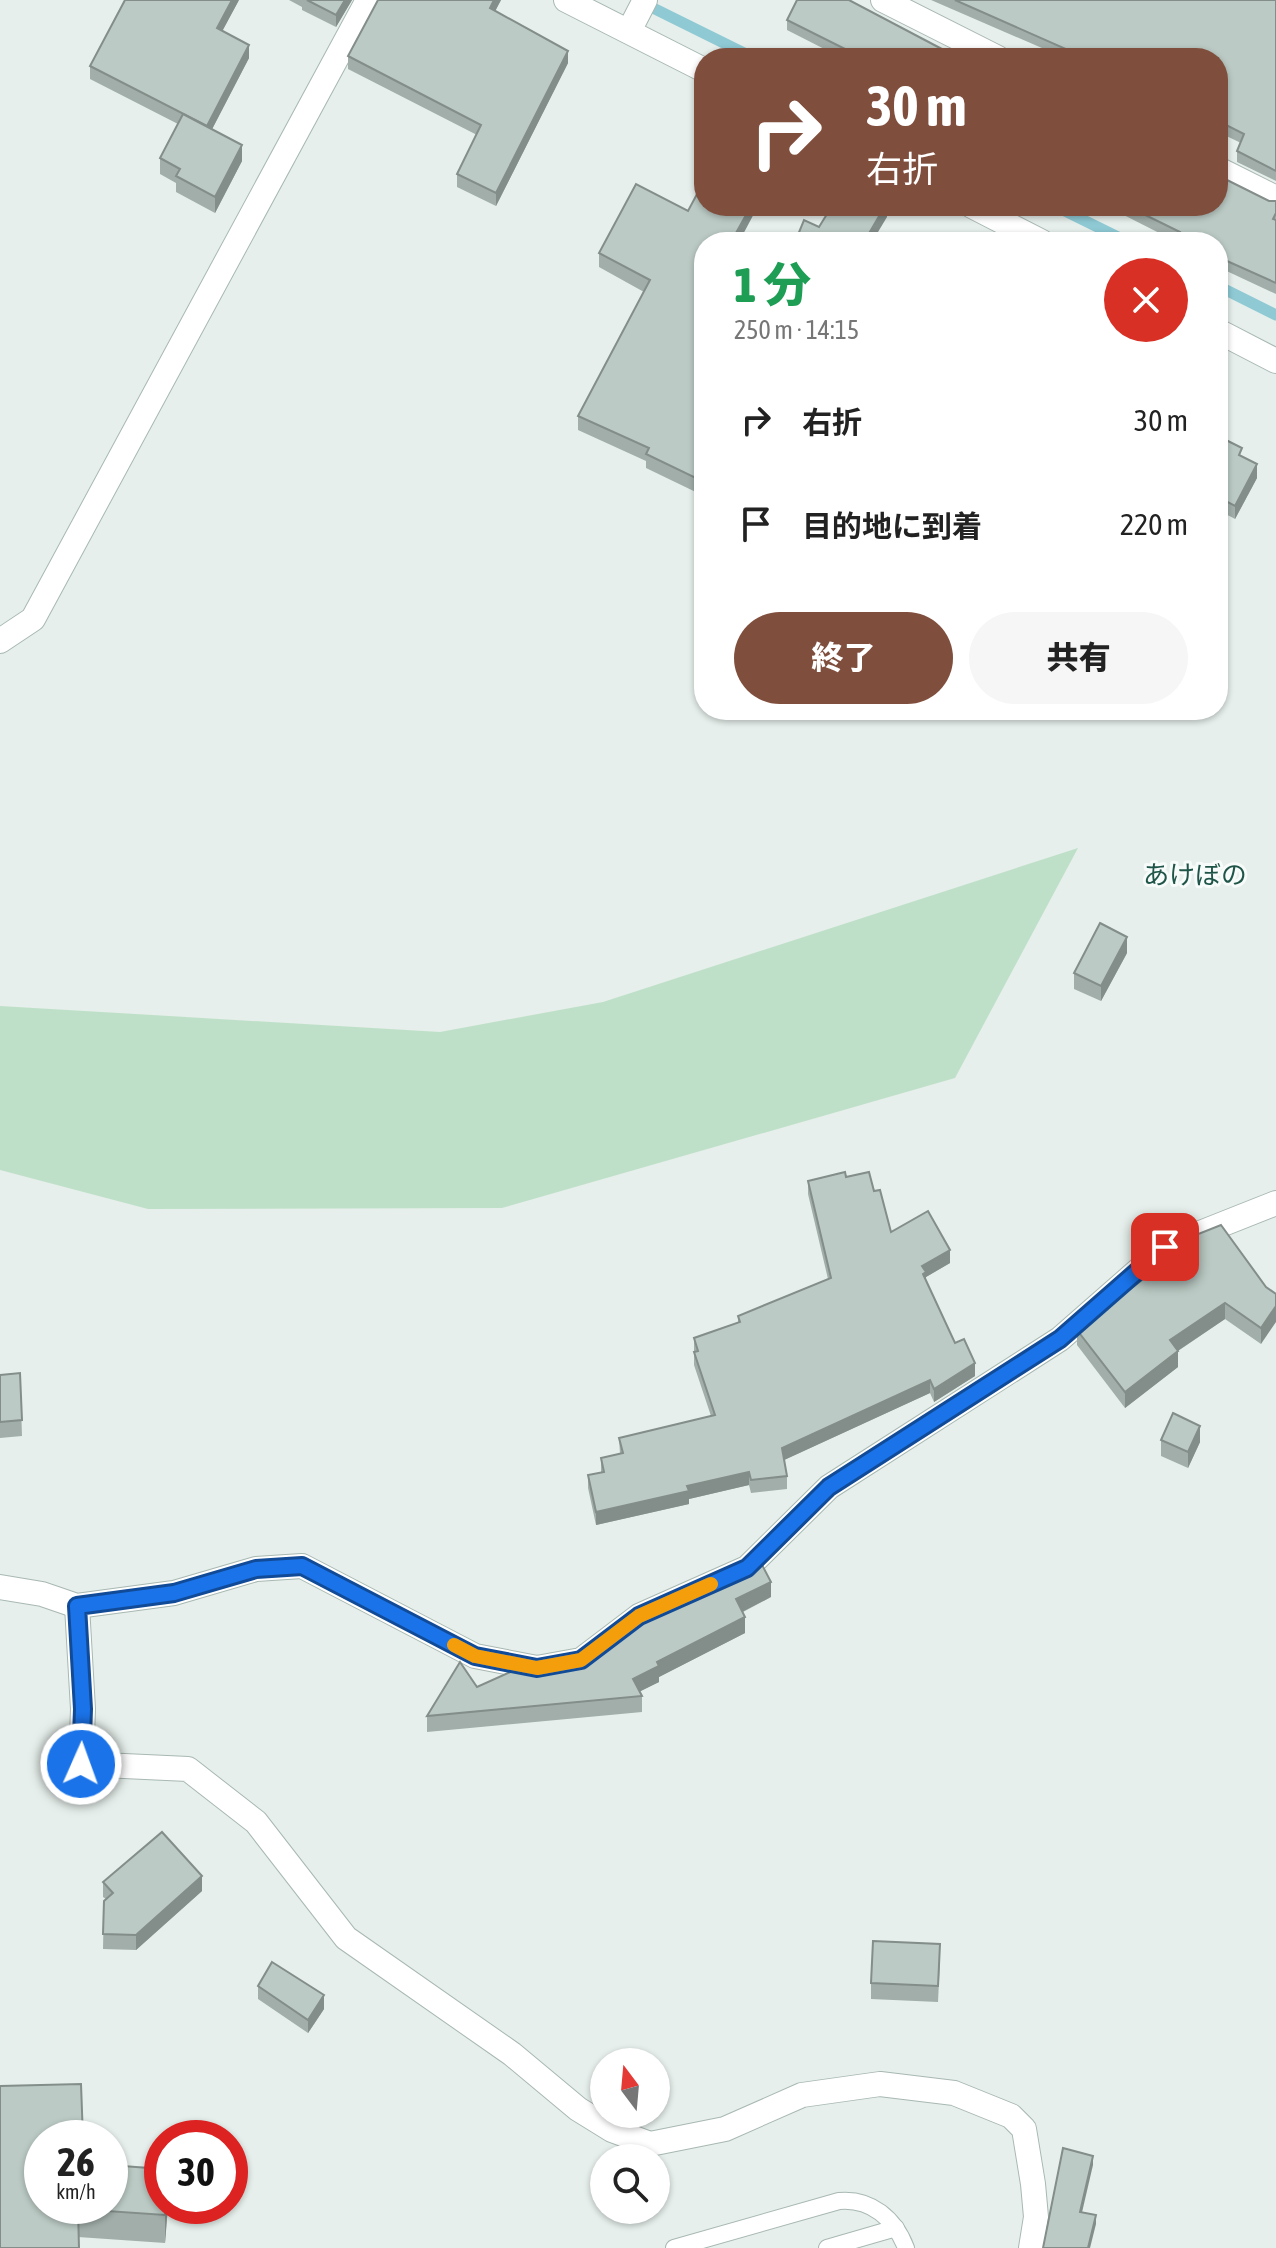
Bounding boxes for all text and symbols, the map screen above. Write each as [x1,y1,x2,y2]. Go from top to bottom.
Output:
text: 30 m [866,74,967,138]
icon: right [734,80,838,184]
text: 右折 [866,148,938,190]
text: 1 分 [734,257,811,312]
button: close [1104,258,1188,342]
text: 250 m · 14:15 [734,315,859,345]
icon: right [734,398,778,442]
text: 30 m [1134,403,1188,437]
text: 右折 [802,405,862,439]
icon: arrive [734,502,778,546]
text: 220 m [1120,507,1188,541]
text: 目的地に到着 [802,509,982,543]
button: 終了 [734,612,953,704]
button: 共有 [969,612,1188,704]
district label: あけぼの [1143,860,1247,890]
pin [1131,1213,1199,1281]
icon: arrive [1143,1225,1187,1269]
position arrow [39,1722,123,1806]
north arrow [590,2048,670,2128]
map controls [590,2048,670,2224]
speed limit sign: 30 [144,2120,248,2224]
text: 26 [57,2139,95,2184]
button: search [590,2144,670,2224]
text: km/h [56,2180,96,2203]

